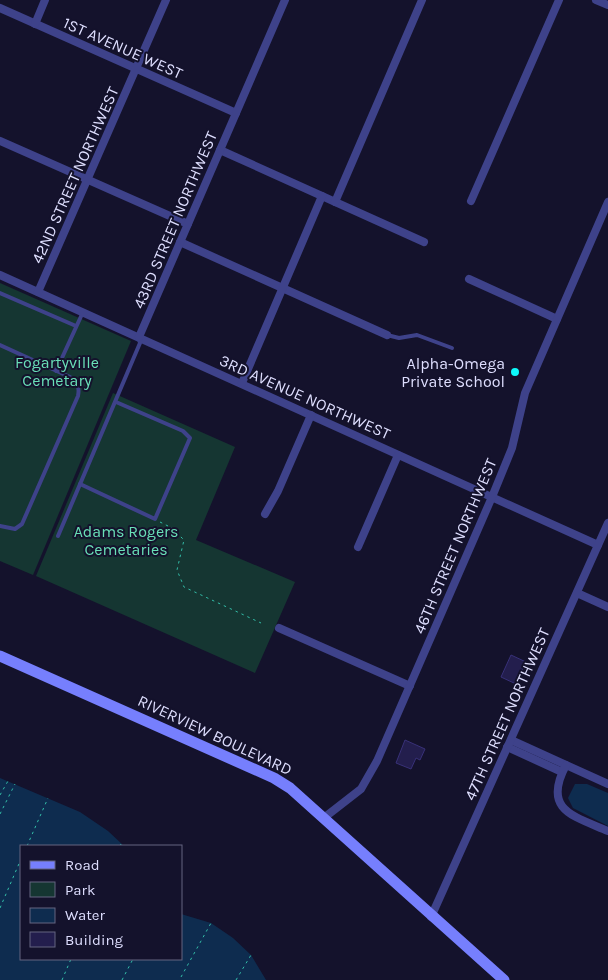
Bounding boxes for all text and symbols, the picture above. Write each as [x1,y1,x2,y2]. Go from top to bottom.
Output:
street label: 1ST AVENUE WEST [60,13,186,83]
street label: 42ND STREET NORTHWEST [27,84,123,266]
street label: 43RD STREET NORTHWEST [129,129,221,311]
street label: 3RD AVENUE NORTHWEST [217,351,393,443]
park label: Fogartyville Cemetary [15,353,99,390]
place label: Alpha-Omega Private School [401,354,505,391]
marker: Alpha-Omega Private School [509,366,521,378]
street label: 46TH STREET NORTHWEST [409,455,501,637]
park label: Adams Rogers Cemetaries [74,522,178,559]
street label: 47TH STREET NORTHWEST [460,625,554,803]
street label: RIVERVIEW BOULEVARD [135,691,295,779]
legend [20,845,182,960]
text: Road [65,856,100,874]
text: Park [65,881,95,899]
text: Water [65,906,106,924]
text: Building [65,931,123,949]

